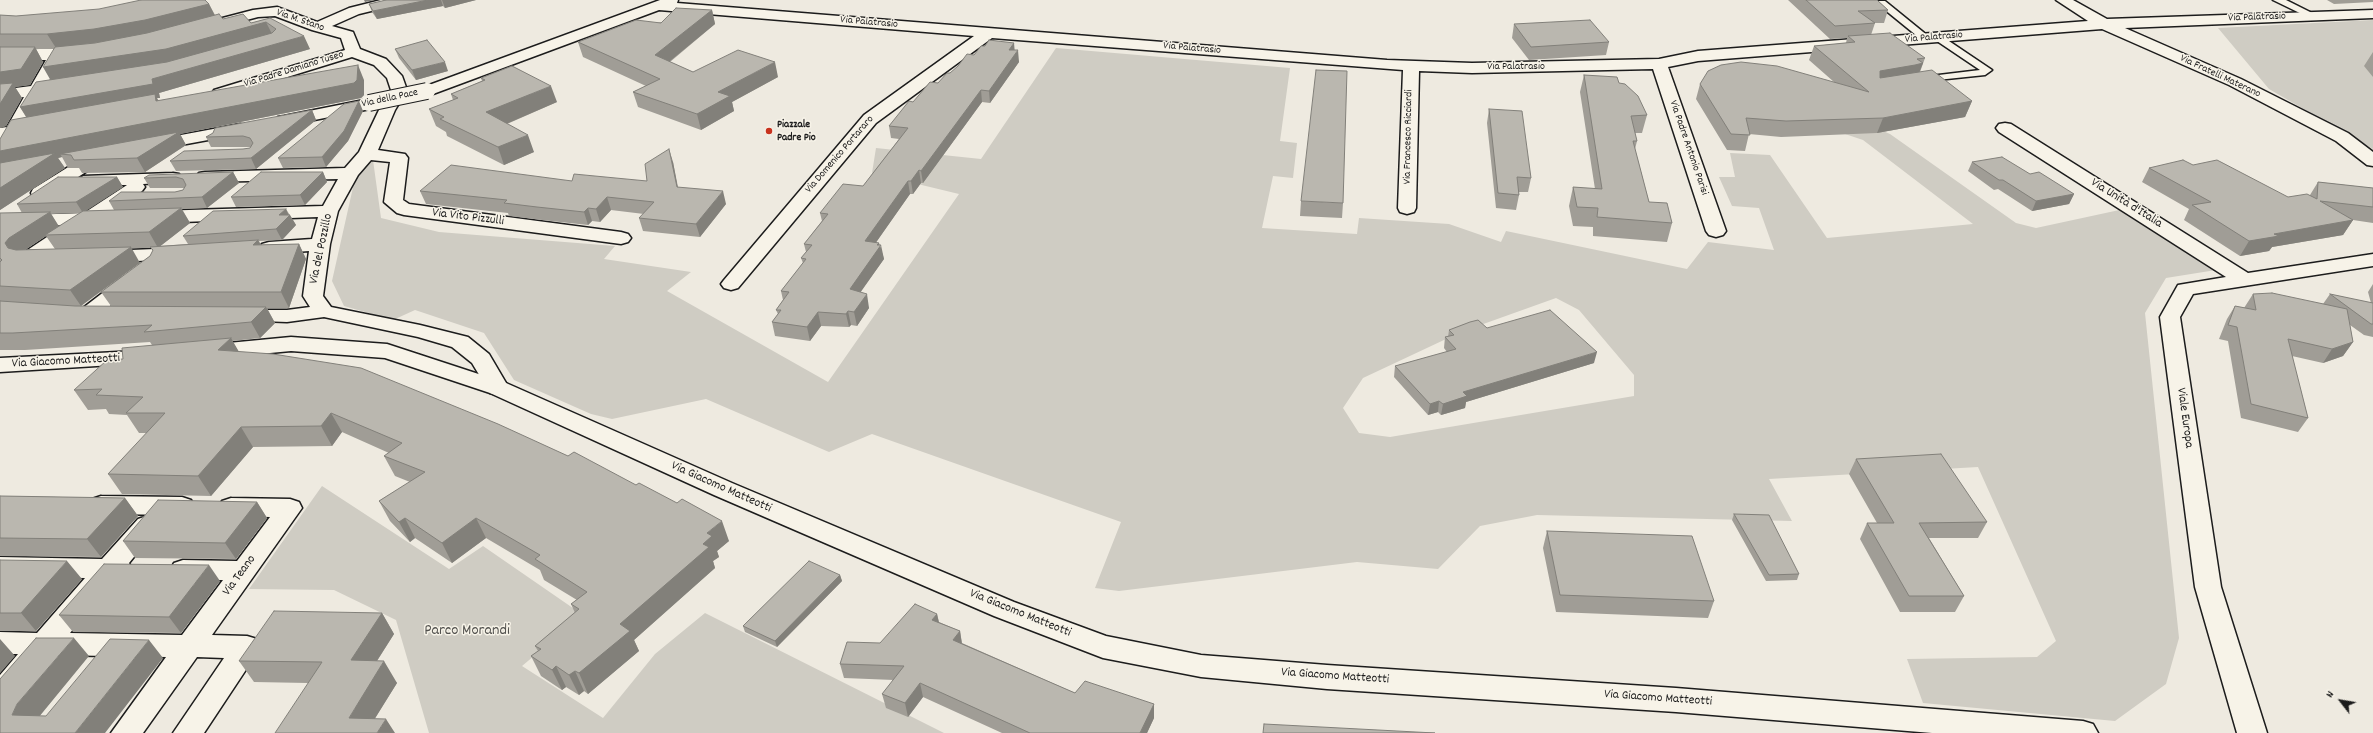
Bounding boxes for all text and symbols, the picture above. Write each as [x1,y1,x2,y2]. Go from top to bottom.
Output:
street label: Via M. Stano [274,7,326,35]
street label: Via Palatrasio [2228,10,2286,26]
street label: Via Palatrasio [840,14,898,32]
street label: Via Palatrasio [1905,29,1963,47]
street label: Via Palatrasio [1163,40,1221,58]
street label: Via Padre Damiano Tuseo [243,49,345,91]
street label: Via Fratelli Materano [2178,53,2262,101]
street label: Via Palatrasio [1487,60,1545,74]
street label: Via della Pace [361,87,419,111]
street label: Via Francesco Ricciardi [1402,90,1416,184]
street label: Via Padre Antonio Parisi [1666,99,1710,197]
street label: Via Domenico Portararo [803,114,877,196]
place label: Piazzale Padre Pio [777,118,816,144]
marker: Piazzale Padre Pio [764,126,774,136]
street label: Via Unità d'Italia [2087,176,2165,232]
street label: Via Vito Pizzulli [431,206,505,230]
street label: Via del Pozzillo [307,212,337,286]
street label: Via Giacomo Matteotti [12,351,120,373]
street label: Viale Europa [2172,387,2196,449]
street label: Via Giacomo Matteotti [668,459,774,517]
street label: Via Teano [220,553,260,599]
street label: Via Giacomo Matteotti [967,586,1073,642]
park label: Parco Morandi [424,622,510,642]
street label: Via Giacomo Matteotti [1280,665,1390,689]
north arrow [2321,681,2361,721]
street label: Via Giacomo Matteotti [1603,687,1713,711]
text: N [2322,688,2339,701]

